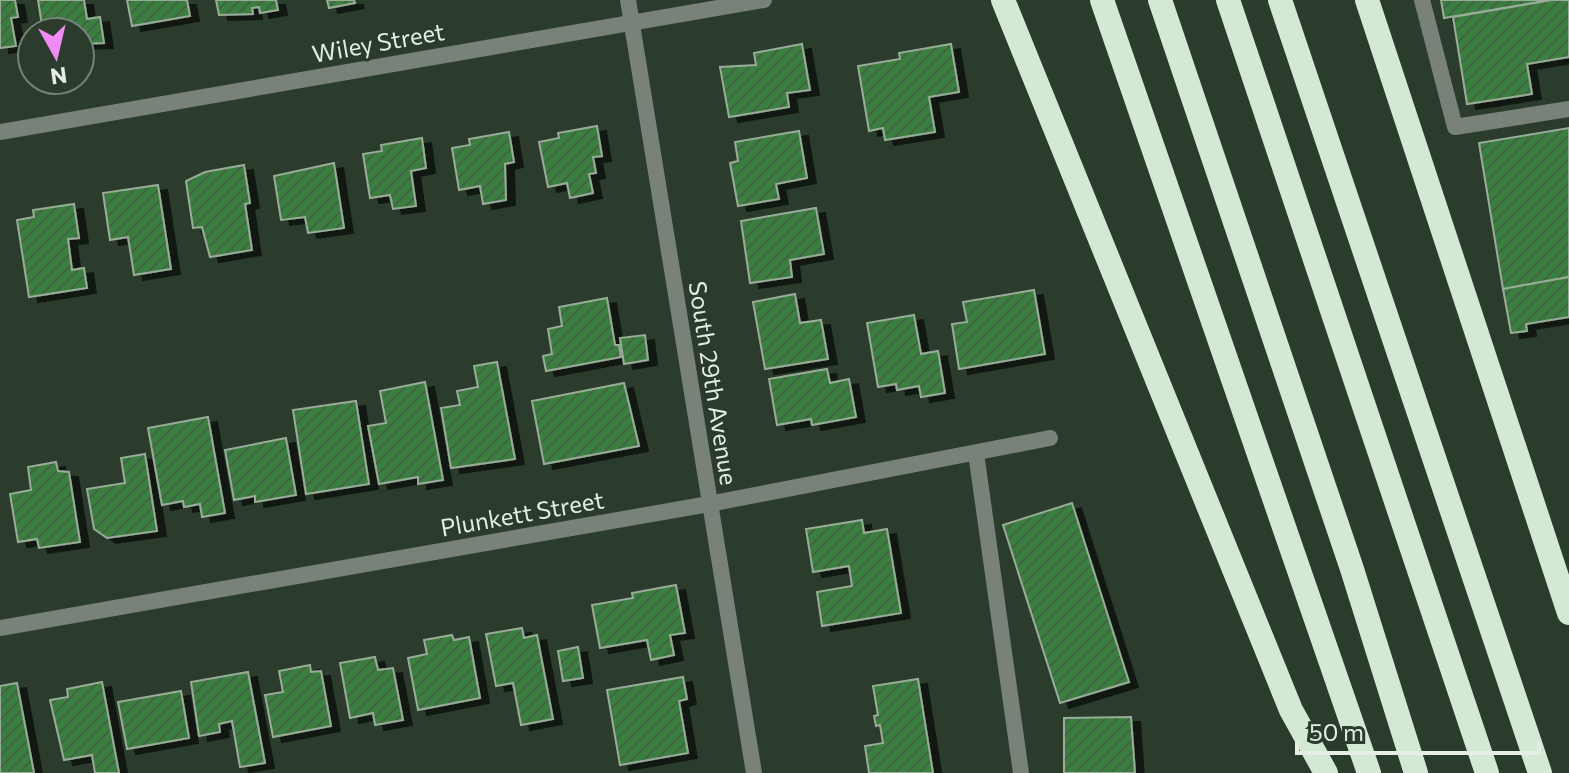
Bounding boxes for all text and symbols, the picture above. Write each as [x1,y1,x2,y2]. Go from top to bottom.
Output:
north arrow [16,16,96,96]
street label: Wiley Street [310,16,447,68]
text: N [49,62,69,91]
street label: South 29th Avenue [684,279,744,487]
street label: Plunkett Street [438,484,606,542]
scale bar [1297,705,1539,755]
text: 50 m [1309,717,1364,746]

